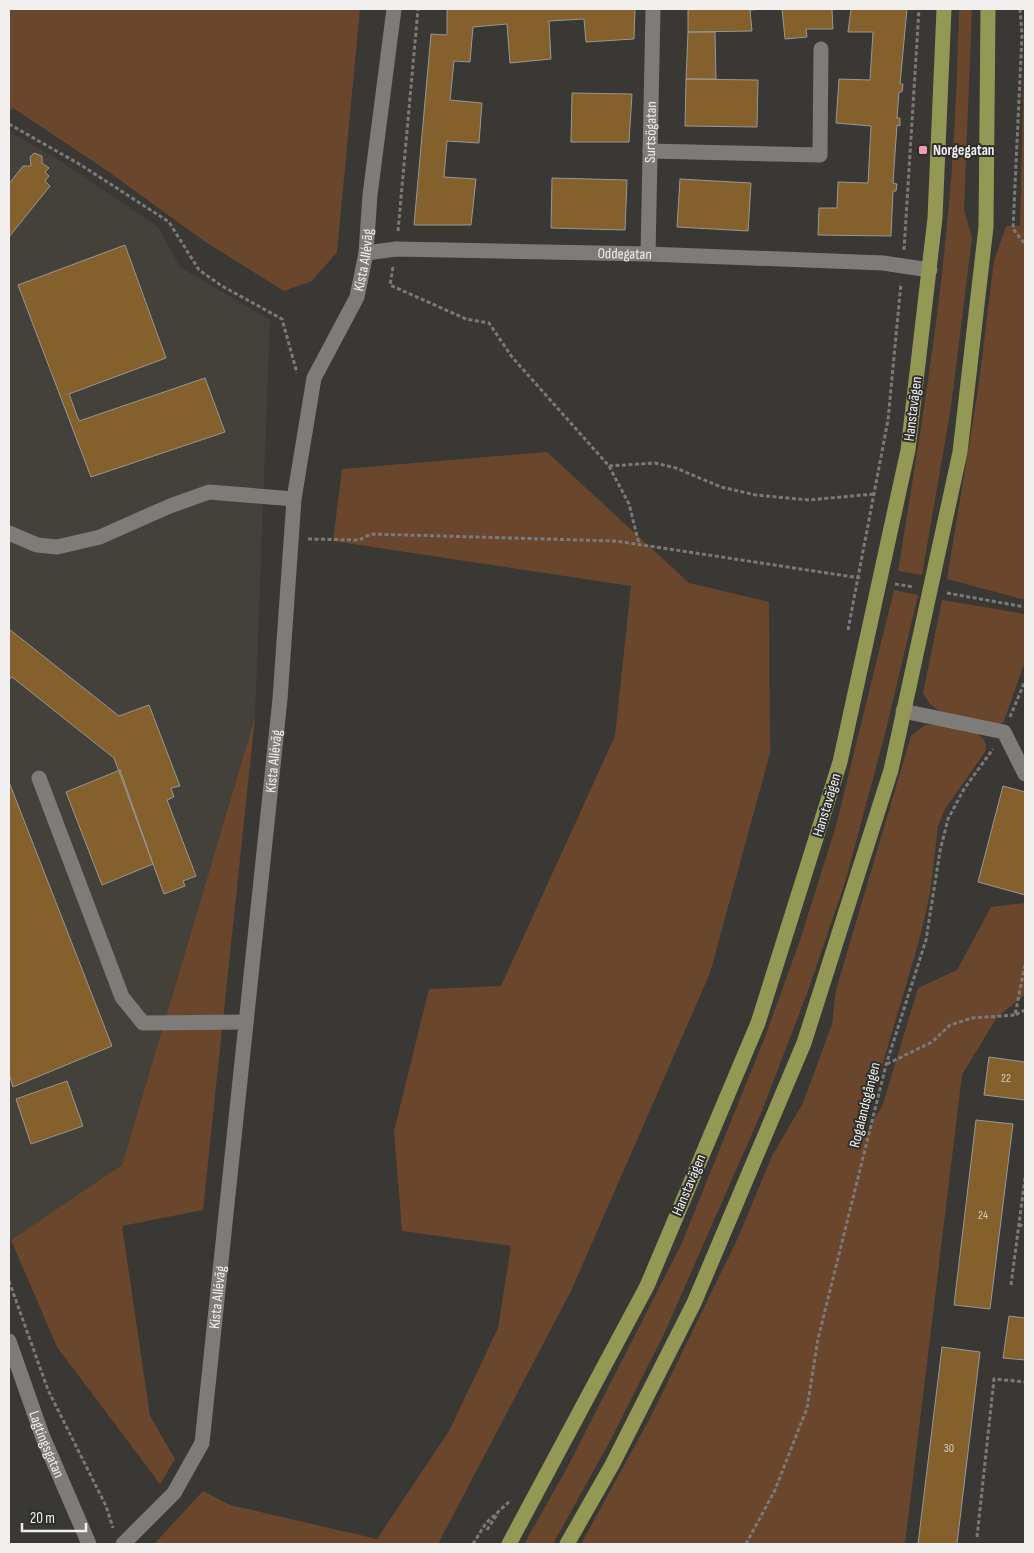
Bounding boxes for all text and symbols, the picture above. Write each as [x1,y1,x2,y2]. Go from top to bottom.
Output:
street label: Surtsögatan [640,101,661,163]
place label: Norgegatan [933,141,995,160]
marker: Norgegatan [917,144,929,156]
street label: Kista Alléväg [349,228,377,293]
street label: Oddegatan [597,244,652,264]
street label: Hanstavägen [900,376,926,442]
street label: Kista Alléväg [261,729,286,794]
street label: Hanstavägen [808,771,846,839]
street label: Rogalandsgången [845,1060,885,1150]
house number: 22 [1001,1071,1011,1086]
street label: Hanstavägen [668,1151,710,1219]
house number: 24 [978,1208,988,1223]
street label: Kista Alléväg [205,1265,230,1330]
street label: Lagtingsgatan [25,1408,69,1481]
house number: 30 [944,1441,954,1456]
scale bar [22,1500,86,1532]
text: 20 m [30,1509,55,1528]

